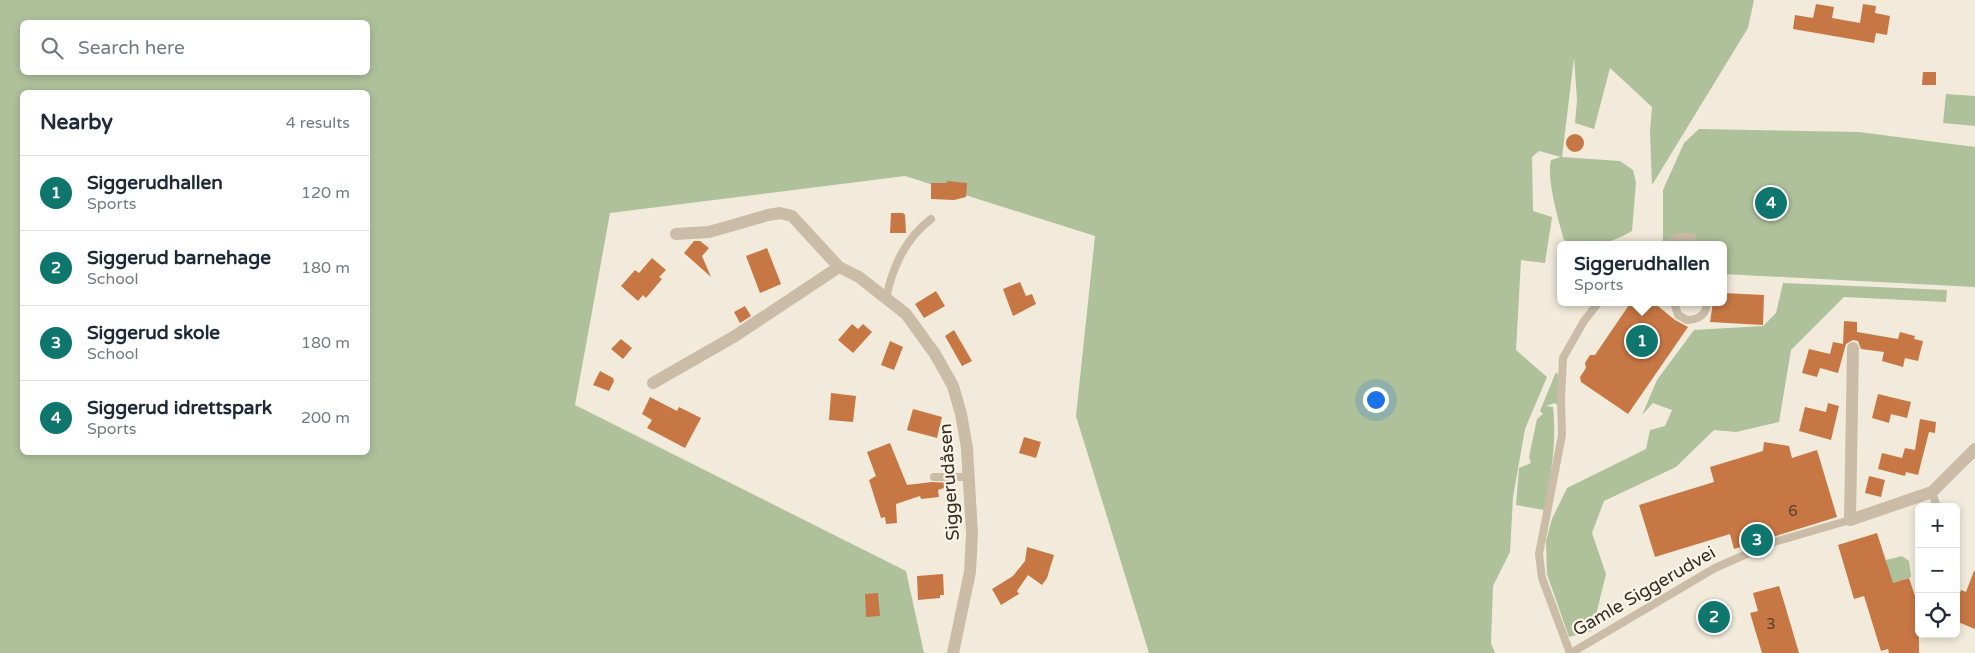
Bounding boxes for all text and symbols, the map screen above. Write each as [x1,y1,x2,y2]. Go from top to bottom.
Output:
search box [20,20,370,75]
icon: search [38,34,66,62]
text: Search here [78,37,185,59]
text: Nearby [40,110,113,135]
text: 4 results [286,113,350,133]
text: Siggerudhallen [87,172,223,194]
text: 1 [51,183,61,203]
text: 120 m [301,183,350,203]
pin: 4 [1755,184,1787,222]
text: Sports [87,194,136,214]
popup [1557,241,1727,306]
text: Siggerud barnehage [87,247,271,269]
text: Siggerudhallen [1574,253,1710,275]
text: 2 [51,258,61,278]
text: 180 m [301,258,350,278]
text: School [87,269,139,289]
text: Sports [1574,275,1624,295]
text: Siggerud skole [87,322,220,344]
pin: 1 [1626,322,1658,360]
text: 3 [51,333,61,353]
text: 180 m [301,333,350,353]
text: School [87,344,139,364]
your location [1363,387,1389,413]
text: Siggerud idrettspark [87,397,272,419]
text: 4 [51,408,61,428]
text: 200 m [301,408,350,428]
text: Sports [87,419,136,439]
street label: Siggerudåsen [934,423,964,541]
house number: 6 [1788,502,1798,520]
map controls [1915,503,1960,638]
button: + [1915,503,1960,548]
pin: 3 [1741,521,1773,559]
street label: Gamle Siggerudvei [1569,541,1719,641]
button: − [1915,548,1960,593]
button: locate [1915,593,1960,638]
pin: 2 [1698,598,1730,636]
house number: 3 [1766,615,1776,633]

